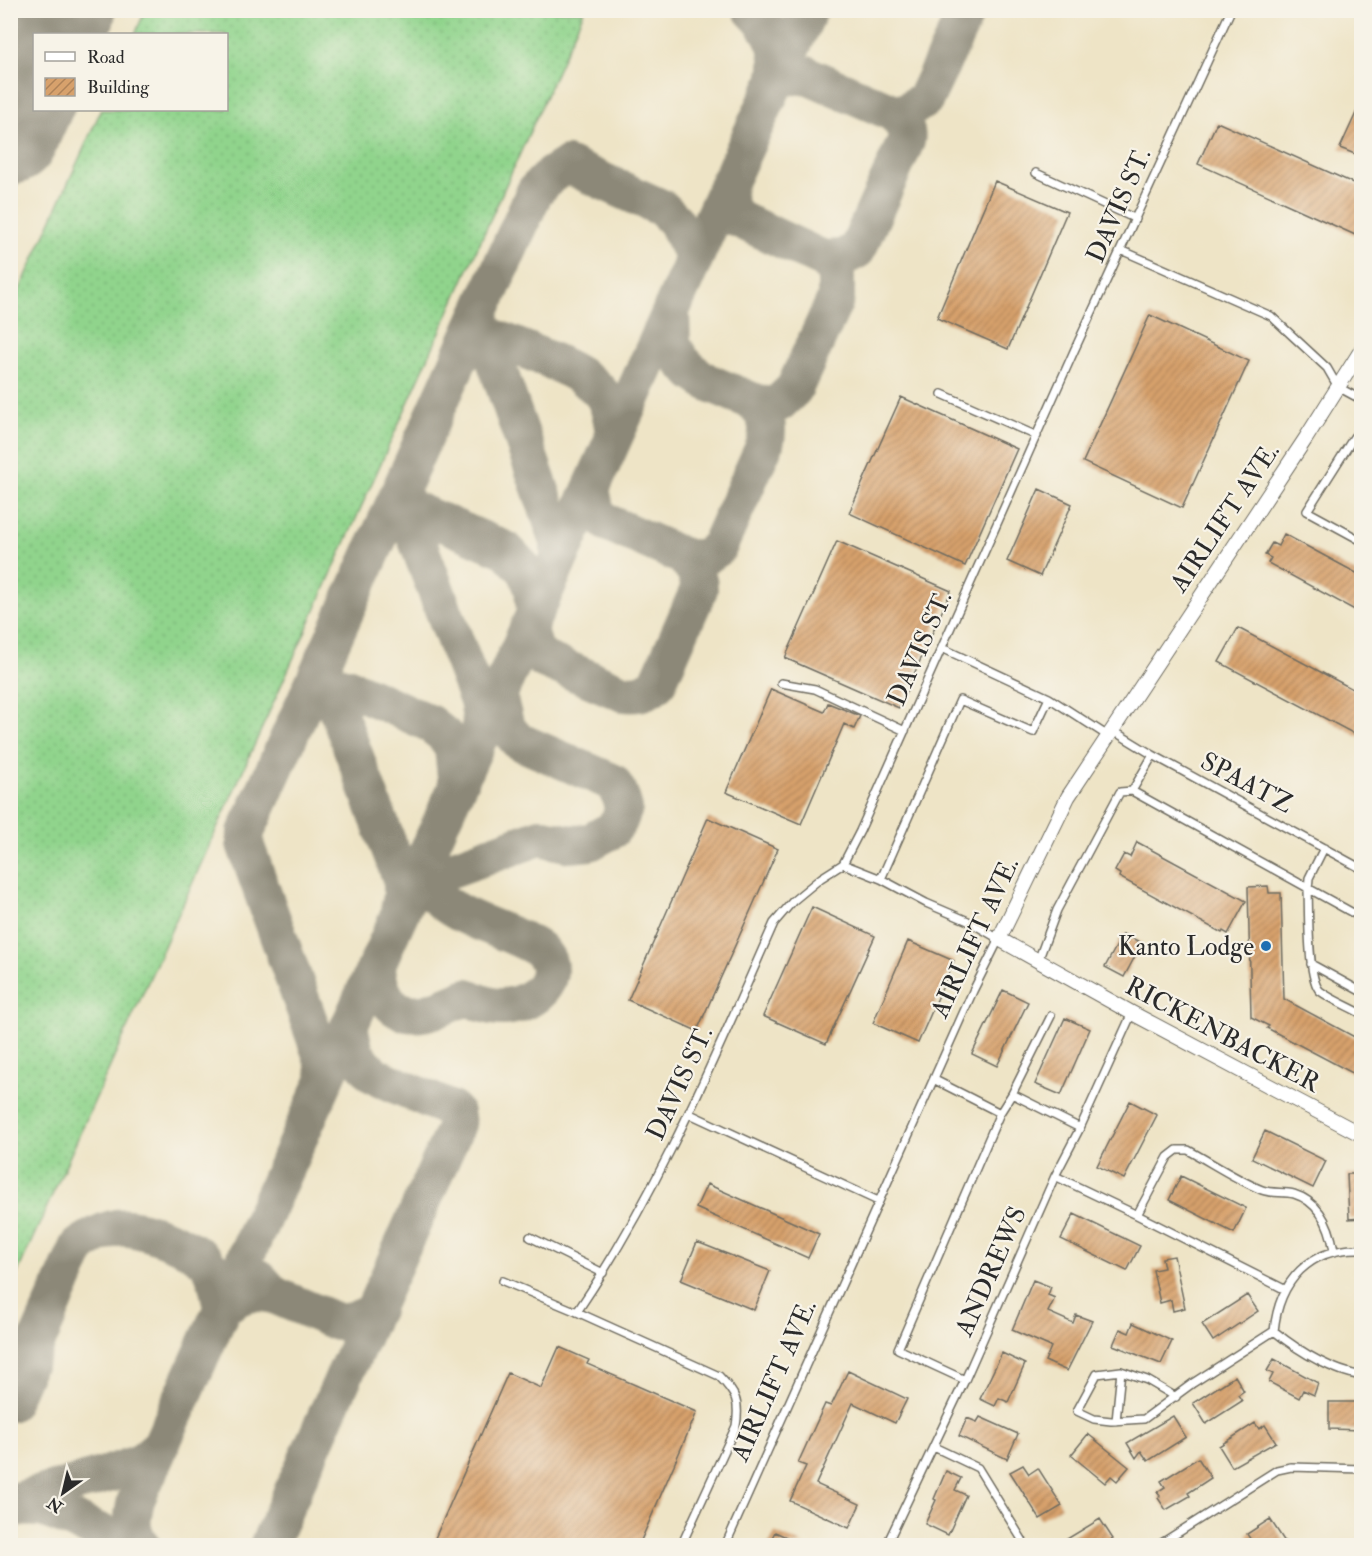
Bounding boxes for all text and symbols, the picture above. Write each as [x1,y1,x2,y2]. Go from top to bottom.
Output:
legend [33,33,228,111]
text: Road [87,46,125,69]
text: Building [87,76,150,99]
street label: DAVIS ST. [1079,143,1158,268]
street label: AIRLIFT AVE. [1162,437,1287,599]
street label: DAVIS ST. [880,586,959,711]
street label: SPAATZ [1195,745,1298,820]
street label: AIRLIFT AVE. [923,852,1026,1024]
place label: Kanto Lodge [1118,931,1254,963]
marker: Kanto Lodge [1259,939,1273,953]
street label: RICKENBACKER [1120,970,1327,1100]
street label: DAVIS ST. [640,1021,720,1146]
street label: ANDREWS [948,1201,1034,1342]
street label: AIRLIFT AVE. [724,1295,824,1467]
north arrow [33,1463,93,1523]
text: N [43,1492,68,1517]

